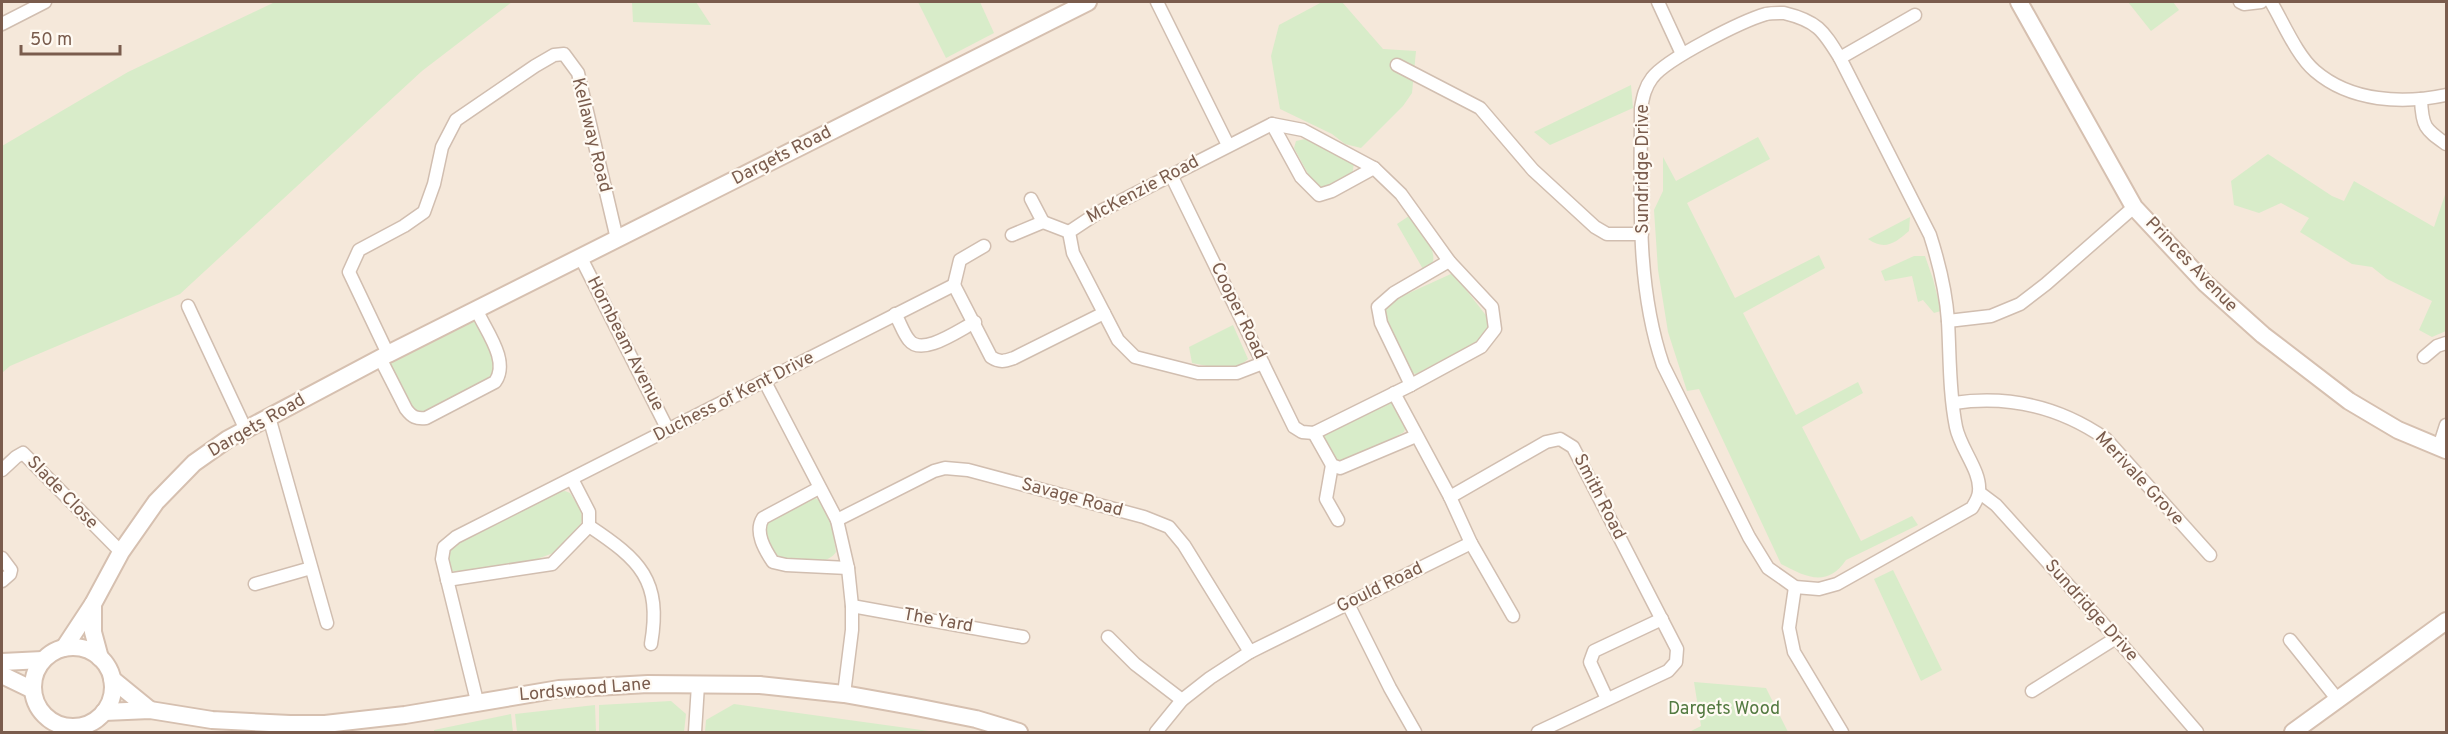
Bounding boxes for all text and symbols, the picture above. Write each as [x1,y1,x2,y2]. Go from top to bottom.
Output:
scale bar [21,18,120,56]
text: 50 m [30,29,72,52]
street label: Kellaway Road [566,75,616,195]
street label: Sundridge Drive [1632,104,1655,234]
street label: Dargets Road [728,121,836,191]
street label: McKenzie Road [1083,151,1203,229]
street label: Princes Avenue [2140,212,2242,318]
street label: Cooper Road [1205,259,1271,363]
street label: Hornbeam Avenue [581,273,669,415]
street label: Duchess of Kent Drive [650,347,818,447]
street label: Dargets Road [204,389,310,463]
street label: Merivale Grove [2089,427,2189,531]
street label: Smith Road [1568,450,1630,544]
street label: Slade Close [21,451,103,535]
street label: Savage Road [1019,473,1125,523]
street label: Sundridge Drive [2039,555,2143,667]
street label: Gould Road [1333,557,1427,619]
street label: The Yard [901,604,975,638]
street label: Lordswood Lane [518,673,652,707]
park label: Dargets Wood [1668,698,1780,721]

